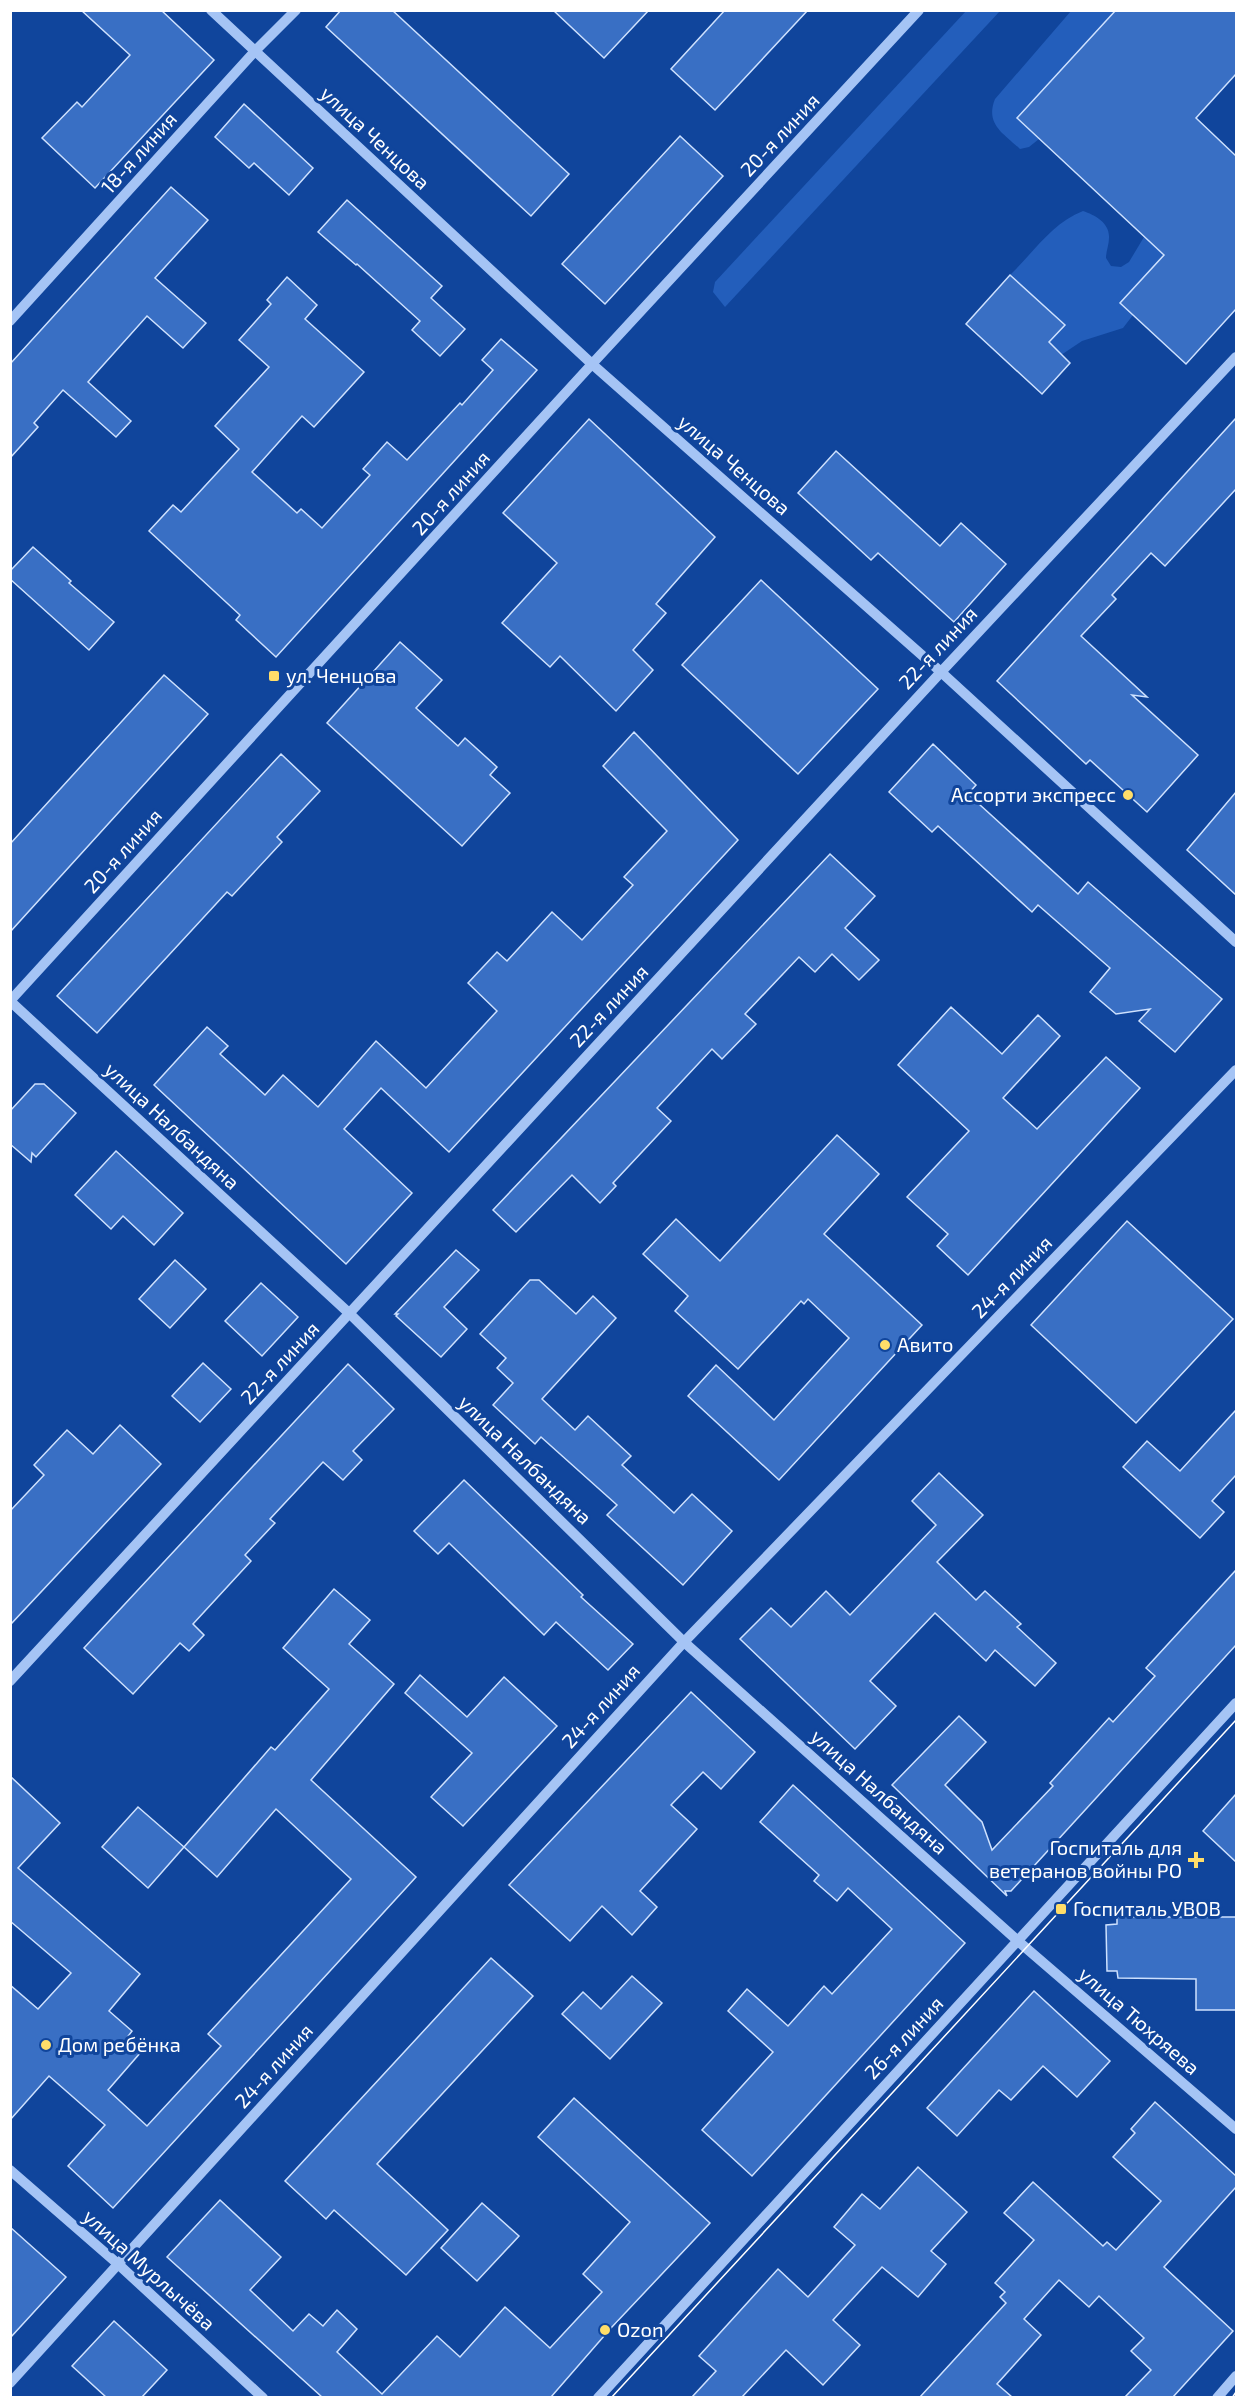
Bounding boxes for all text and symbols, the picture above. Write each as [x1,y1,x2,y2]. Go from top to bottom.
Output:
street label: улица Ченцова [315,81,435,195]
street label: 20-я линия [735,88,824,181]
street label: 18-я линия [95,107,181,198]
street label: улица Ченцова [673,409,796,520]
street label: 20-я линия [406,445,494,539]
street label: 22-я линия [893,601,982,694]
place label: ул. Ченцова [286,663,397,688]
marker: ул. Ченцова [267,669,281,683]
place label: Ассорти экспресс [951,782,1116,806]
marker: Ассорти экспресс [1121,788,1135,802]
street label: 20-я линия [78,803,166,897]
street label: 22-я линия [564,959,653,1052]
street label: улица Налбандяна [100,1057,245,1195]
street label: 24-я линия [966,1230,1056,1322]
street label: 22-я линия [235,1316,324,1409]
place label: Авито [897,1332,953,1356]
marker: Авито [878,1338,892,1352]
street label: улица Налбандяна [454,1390,597,1530]
street label: 24-я линия [556,1658,644,1752]
street label: улица Налбандяна [806,1724,953,1860]
place label: Госпиталь для ветеранов войны РО [989,1835,1182,1882]
marker: Госпиталь для ветеранов войны РО [1187,1851,1205,1869]
place label: Госпиталь УВОВ [1073,1896,1221,1920]
marker: Госпиталь УВОВ [1054,1902,1068,1916]
street label: улица Тюхряева [1074,1961,1205,2080]
street label: 26-я линия [859,1991,948,2084]
street label: 24-я линия [229,2018,317,2112]
place label: Дом ребёнка [58,2032,181,2056]
marker: Дом ребёнка [39,2038,53,2052]
street label: улица Мурлычёва [78,2204,221,2336]
place label: Ozon [617,2317,664,2341]
marker: Ozon [598,2323,612,2337]

